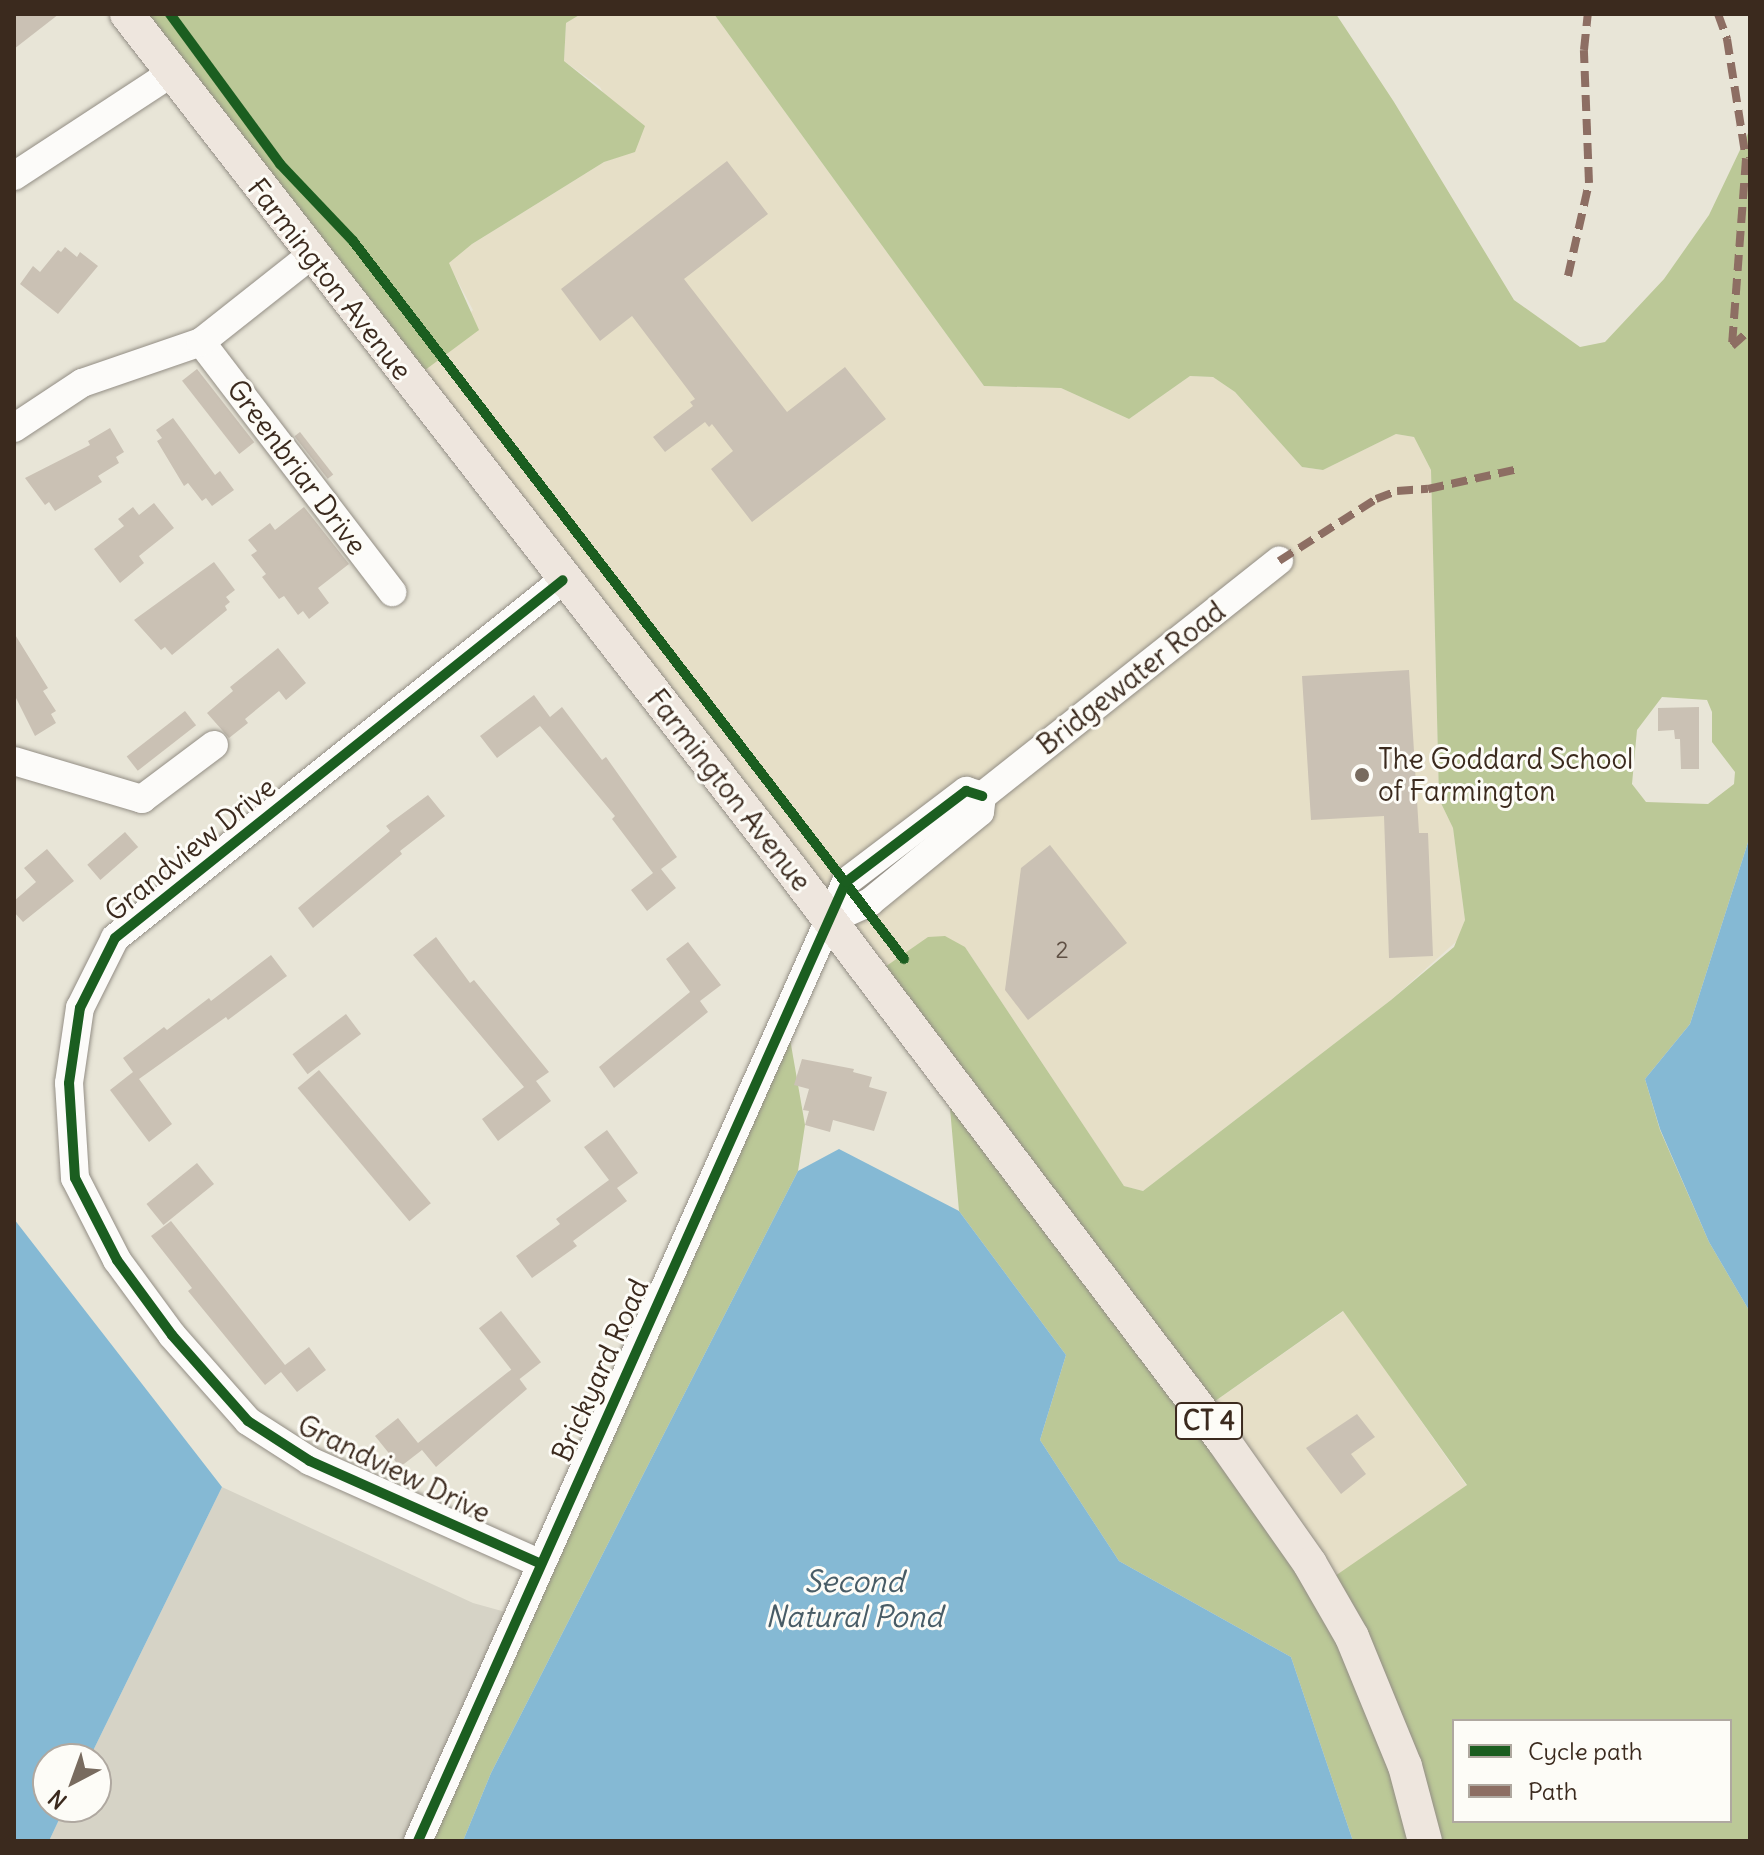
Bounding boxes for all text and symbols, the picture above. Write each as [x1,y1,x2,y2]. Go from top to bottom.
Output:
street label: Farmington Avenue [241,172,419,386]
street label: Greenbriar Drive [220,373,374,561]
street label: Bridgewater Road [1030,594,1232,762]
street label: Farmington Avenue [640,683,818,897]
place label: The Goddard School of Farmington [1378,742,1633,808]
marker: The Goddard School of Farmington [1353,766,1371,784]
street label: Grandview Drive [98,770,282,928]
house number: 2 [1055,936,1069,964]
street label: Brickyard Road [545,1273,655,1467]
road number: CT 4 [1175,1399,1243,1443]
street label: Grandview Drive [292,1408,496,1530]
water label: Second Natural Pond [765,1563,943,1634]
legend [1452,1719,1732,1823]
text: Cycle path [1528,1736,1643,1766]
north arrow [32,1743,112,1823]
text: Path [1528,1776,1578,1806]
text: N [43,1784,72,1815]

